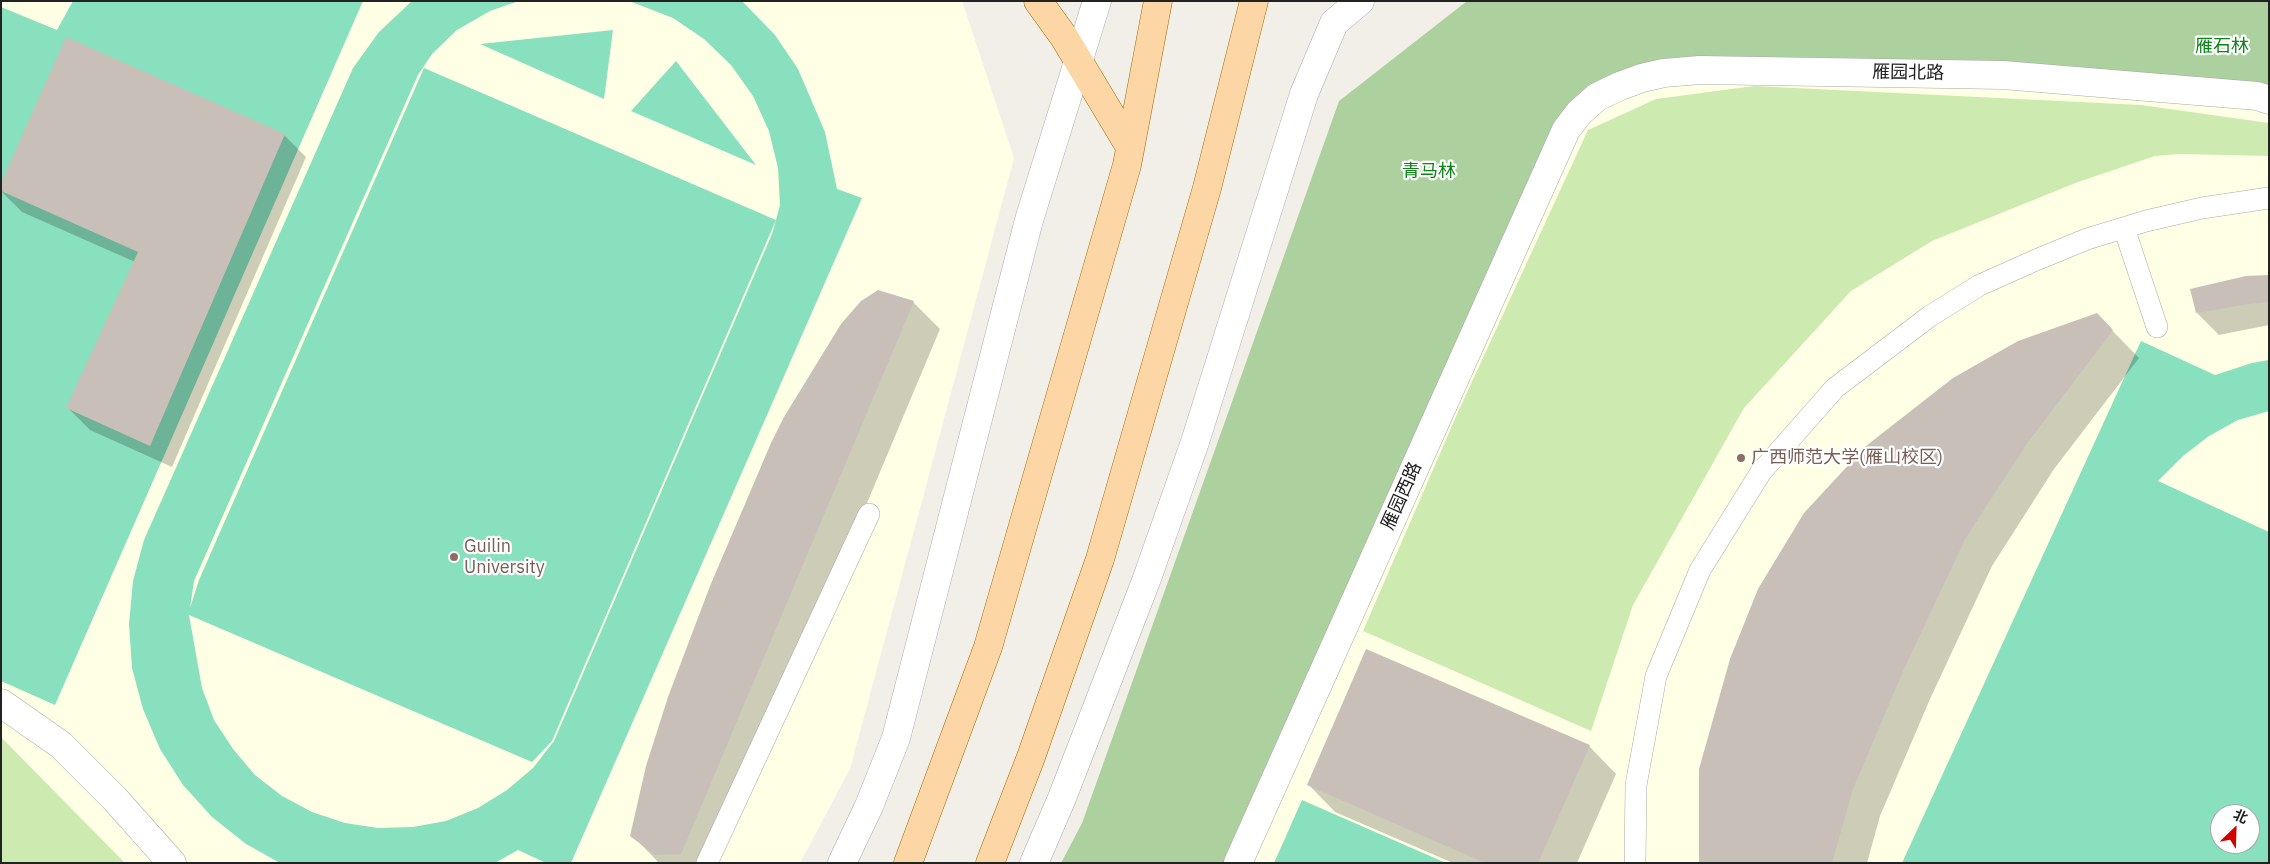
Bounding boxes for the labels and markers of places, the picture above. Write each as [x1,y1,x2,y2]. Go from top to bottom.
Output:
place label: 广西师范大学(雁山校区) [1751,447,1943,469]
marker: 广西师范大学(雁山校区) [1735,452,1747,464]
place label: Guilin University [464,536,545,578]
marker: Guilin University [448,551,460,563]

